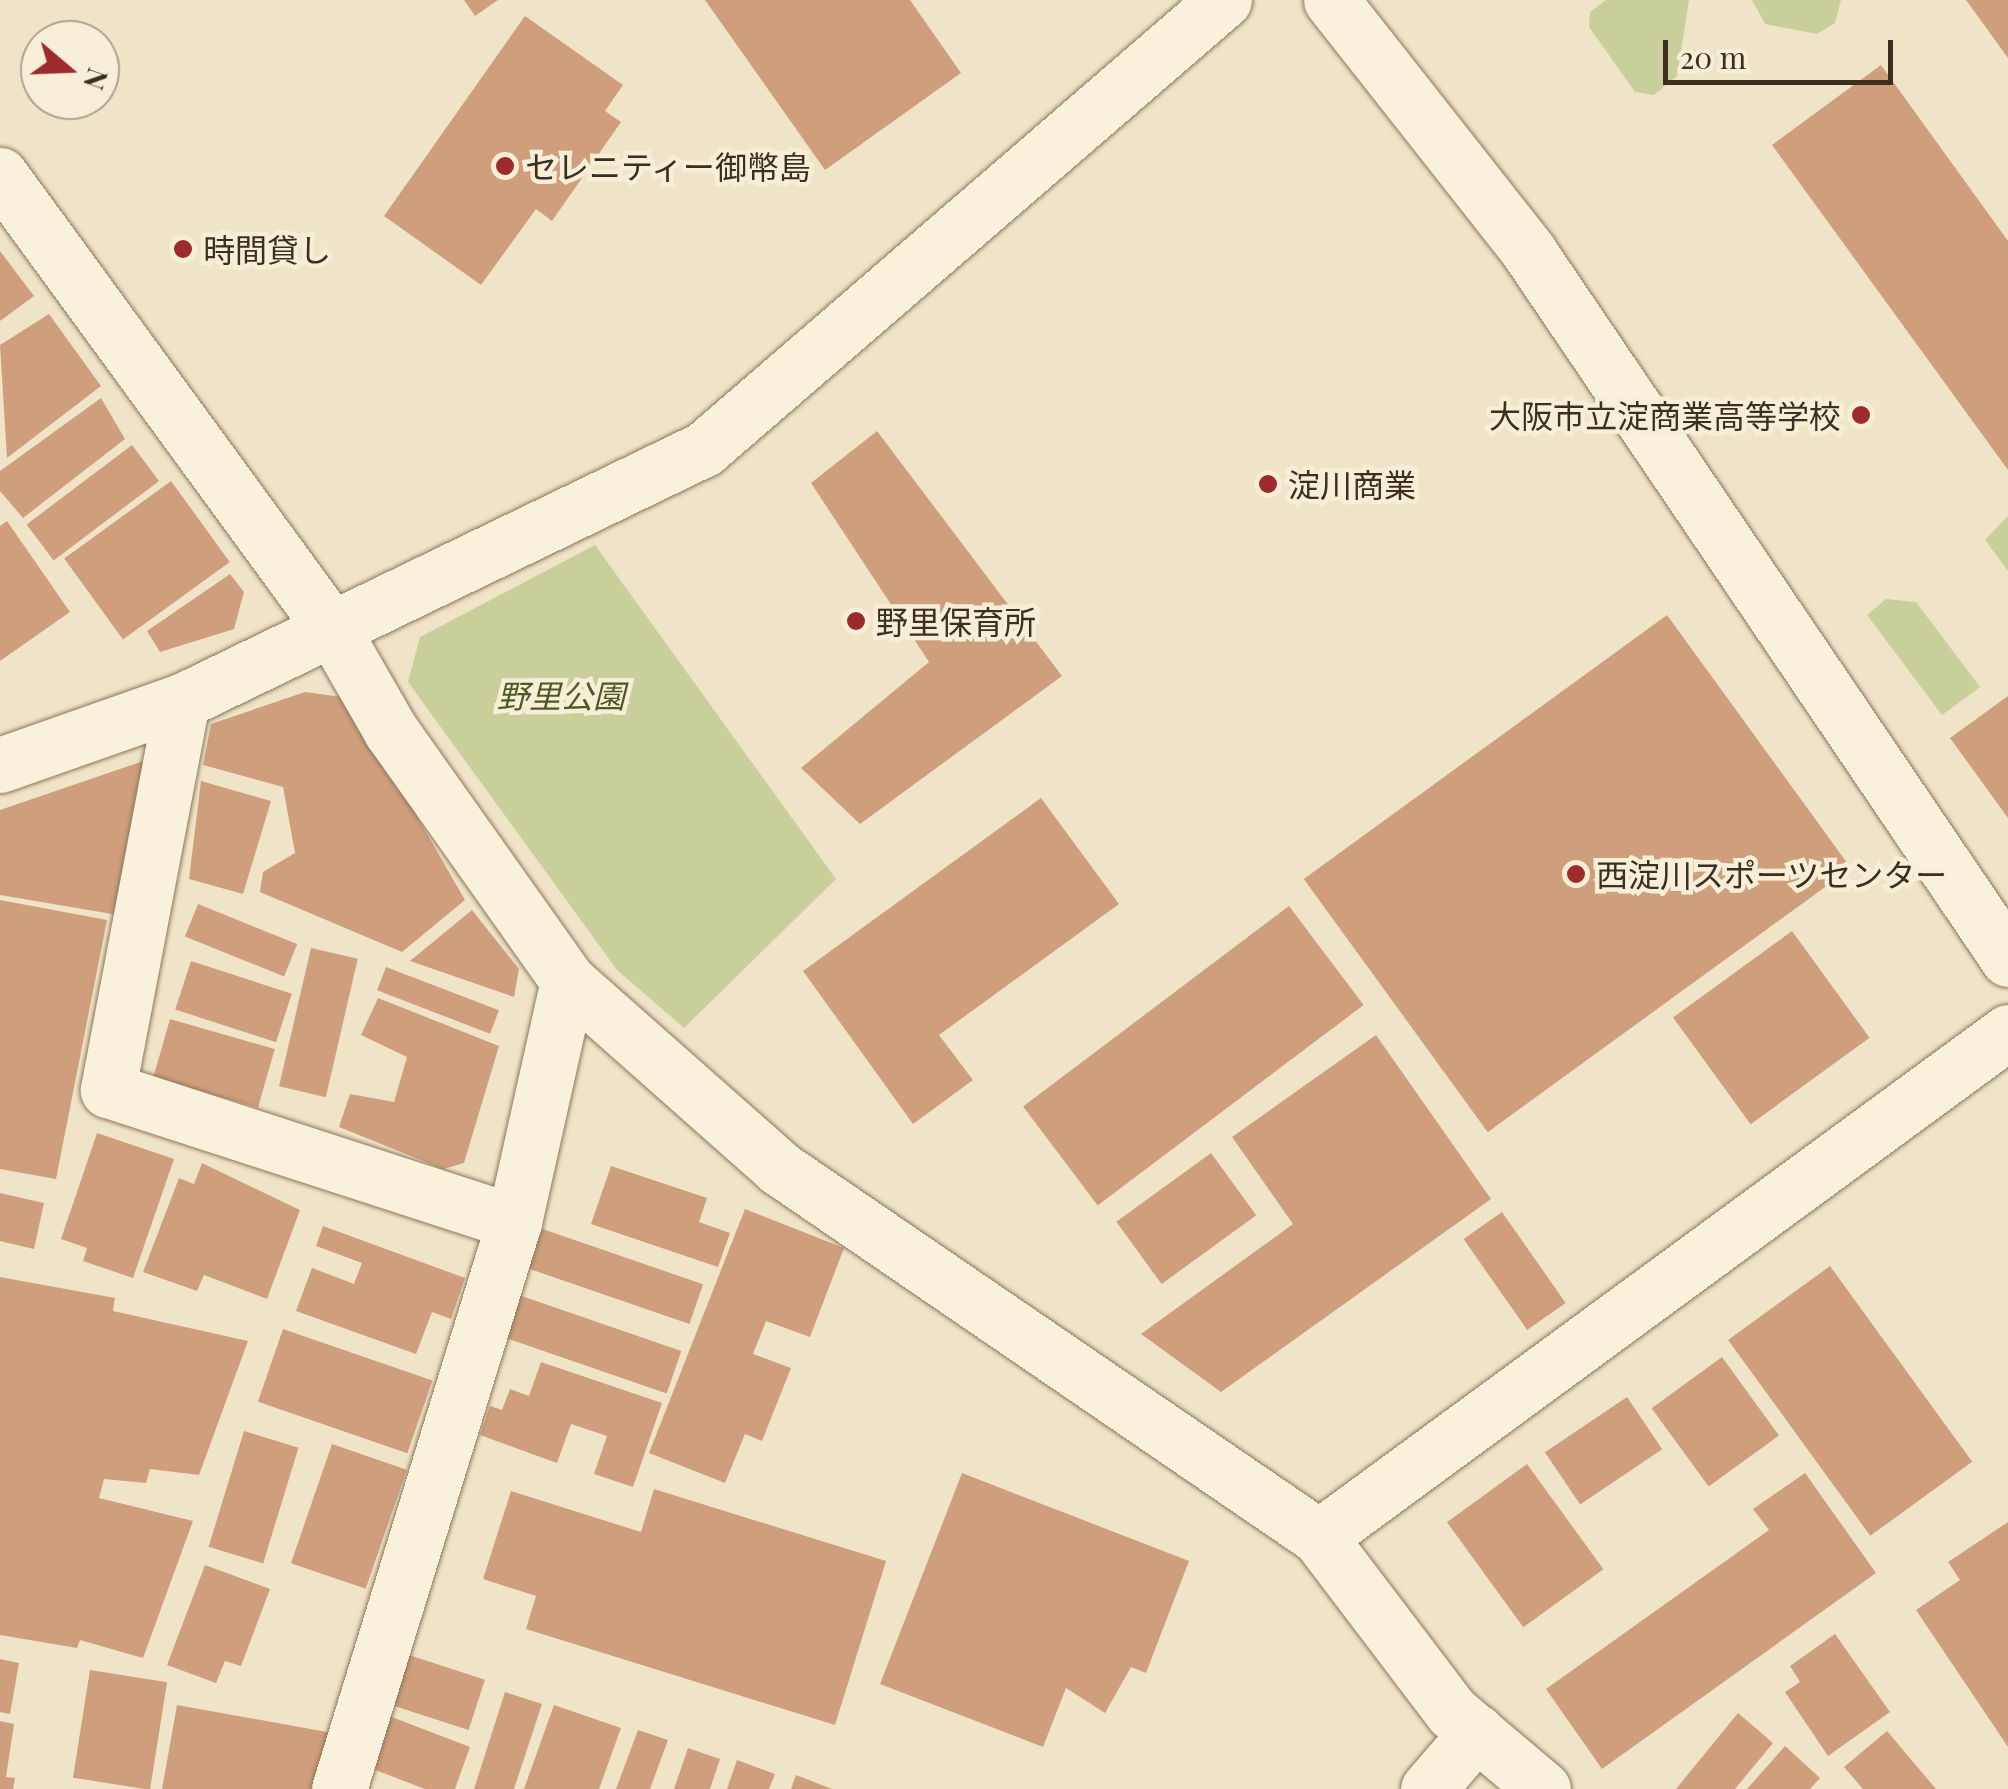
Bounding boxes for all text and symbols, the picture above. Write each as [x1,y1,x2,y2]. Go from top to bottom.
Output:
north arrow [20,20,120,120]
scale bar [1668,20,1898,82]
text: 20 m [1680,37,1746,77]
text: N [76,64,118,95]
place label: セレニティー御幣島 [525,147,813,185]
marker: セレニティー御幣島 [494,155,516,177]
place label: 時間貸し [203,230,331,268]
marker: 時間貸し [172,238,194,260]
place label: 大阪市立淀商業高等学校 [1489,396,1841,434]
marker: 大阪市立淀商業高等学校 [1850,404,1872,426]
place label: 淀川商業 [1288,465,1416,503]
marker: 淀川商業 [1257,473,1279,495]
place label: 野里保育所 [876,602,1036,640]
marker: 野里保育所 [845,610,867,632]
park label: 野里公園 [497,676,625,714]
place label: 西淀川スポーツセンター [1596,855,1948,893]
marker: 西淀川スポーツセンター [1565,863,1587,885]

